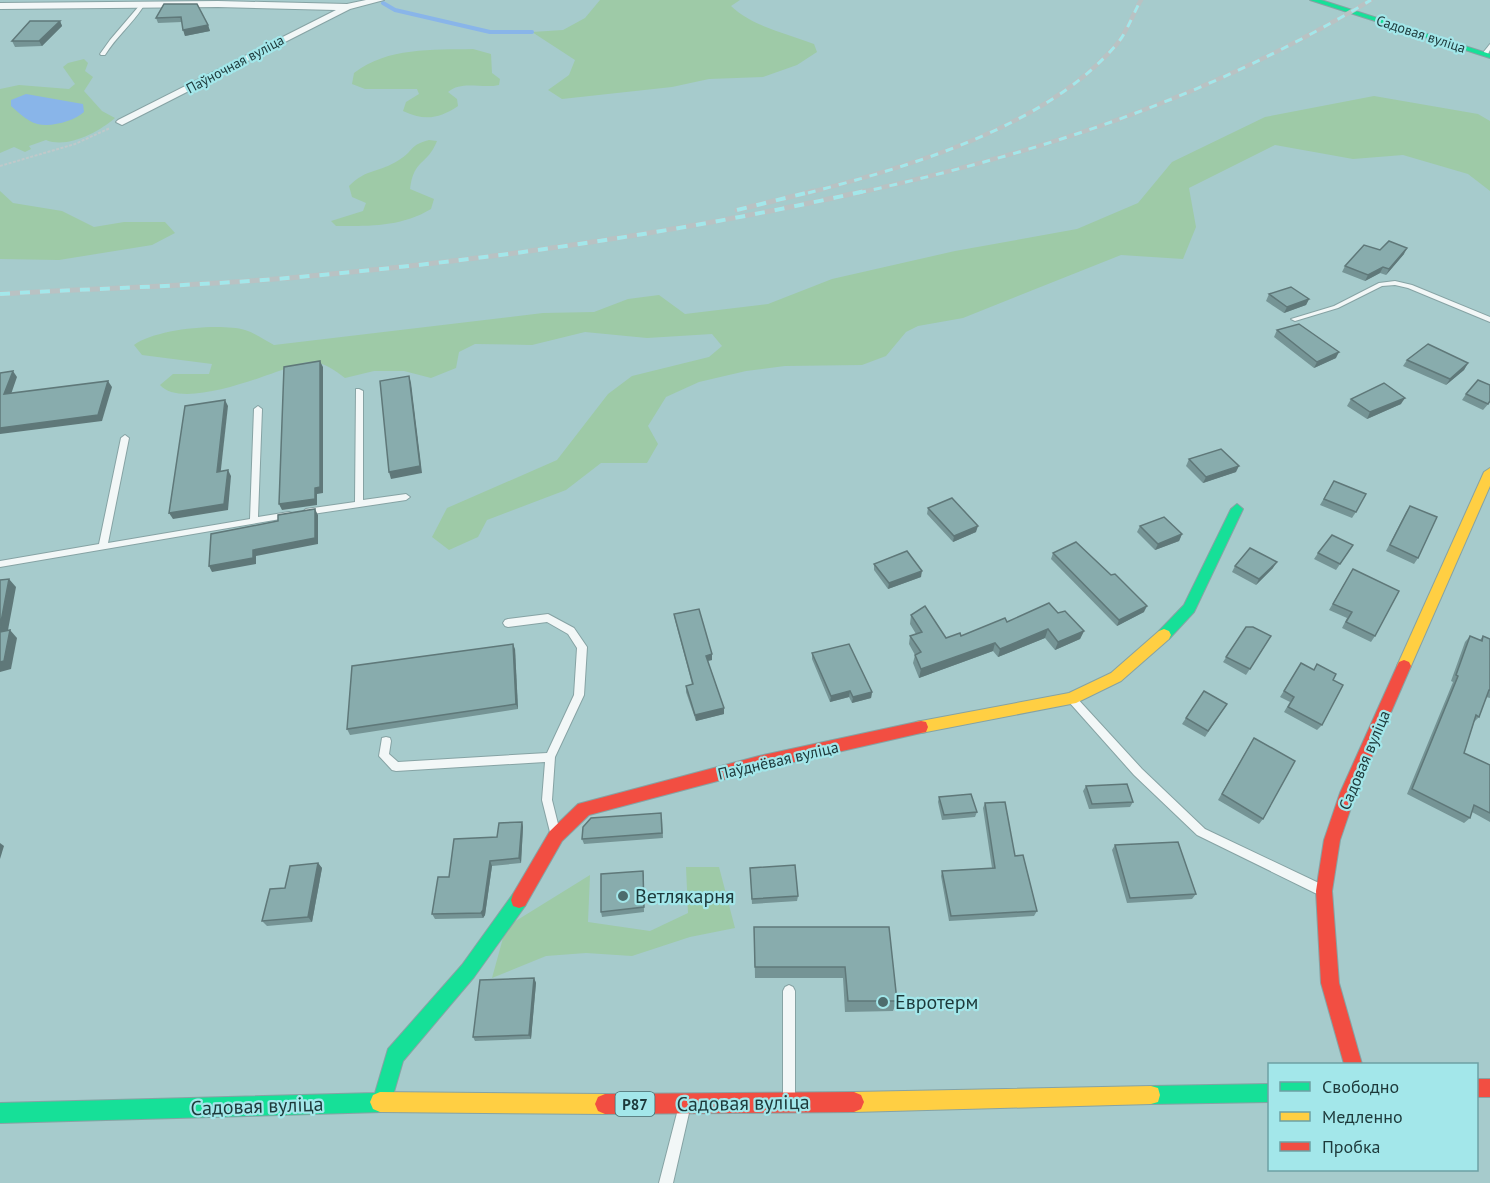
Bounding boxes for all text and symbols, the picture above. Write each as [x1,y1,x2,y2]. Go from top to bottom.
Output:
street label: Садовая вуліца [1374,11,1468,57]
street label: Паўночная вуліца [183,31,287,97]
street label: Садовая вуліца [1334,707,1394,813]
street label: Паўднёвая вуліца [716,736,840,784]
place label: Ветлякарня [635,883,735,909]
marker: Ветлякарня [616,889,630,903]
place label: Евротерм [895,989,978,1015]
marker: Евротерм [876,995,890,1009]
legend [1268,1063,1478,1171]
text: Свободно [1322,1075,1399,1098]
street label: Садовая вуліца [676,1089,810,1117]
street label: Садовая вуліца [190,1091,324,1121]
road number: Р87 [616,1092,654,1116]
text: Медленно [1322,1105,1403,1128]
text: Пробка [1322,1135,1380,1158]

